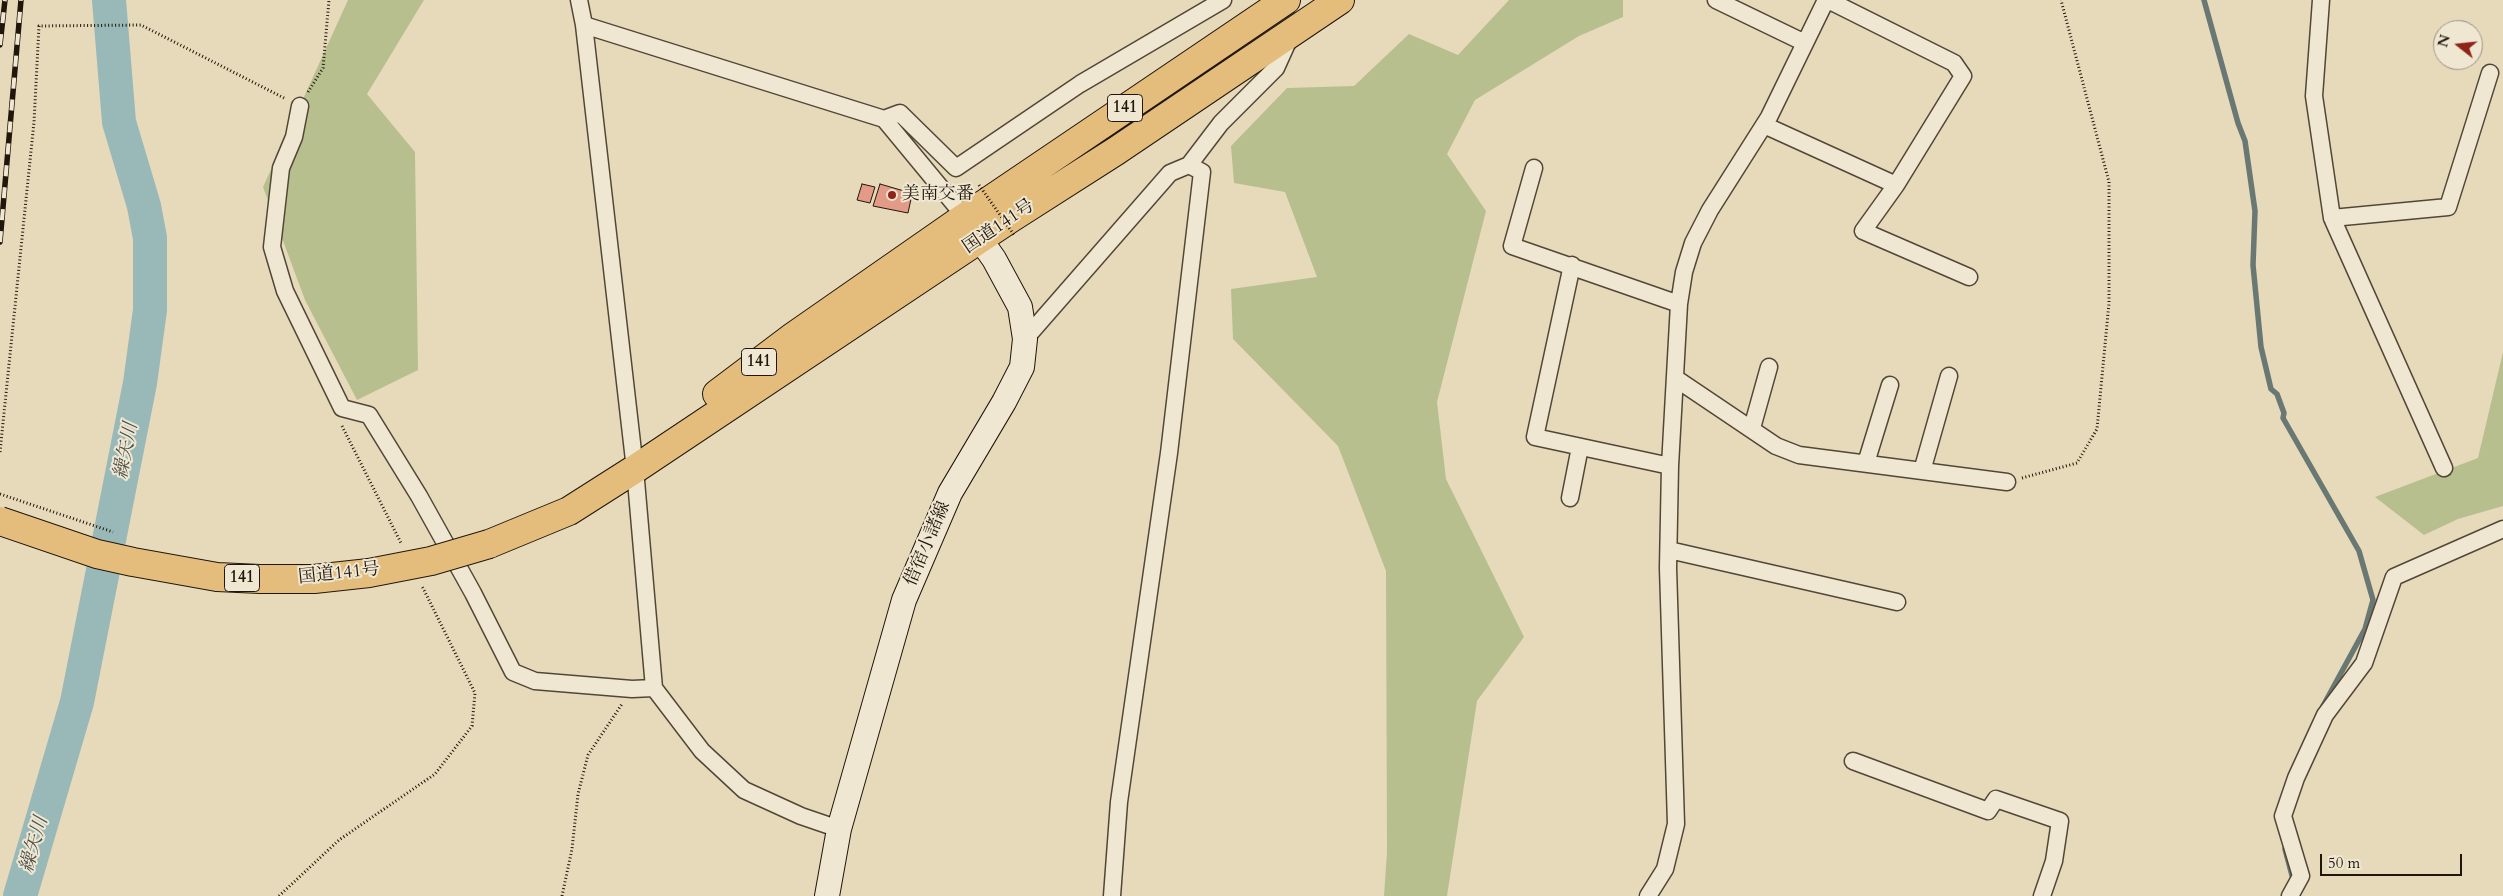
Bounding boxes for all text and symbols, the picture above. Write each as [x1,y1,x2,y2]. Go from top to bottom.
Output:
north arrow [2433,20,2483,70]
text: N [2433,33,2455,49]
road number: 141 [1108,95,1142,122]
place label: 美南交番 [902,184,974,206]
marker: 美南交番 [886,189,898,201]
street label: 国道141号 [959,195,1039,259]
road number: 141 [742,348,776,376]
water label: 繰矢川 [110,421,144,481]
street label: 借宿小諸線 [900,498,956,590]
street label: 国道141号 [297,559,381,589]
road number: 141 [224,564,260,592]
water label: 繰矢川 [16,814,54,876]
scale bar [2323,844,2466,876]
text: 50 m [2328,853,2360,873]

